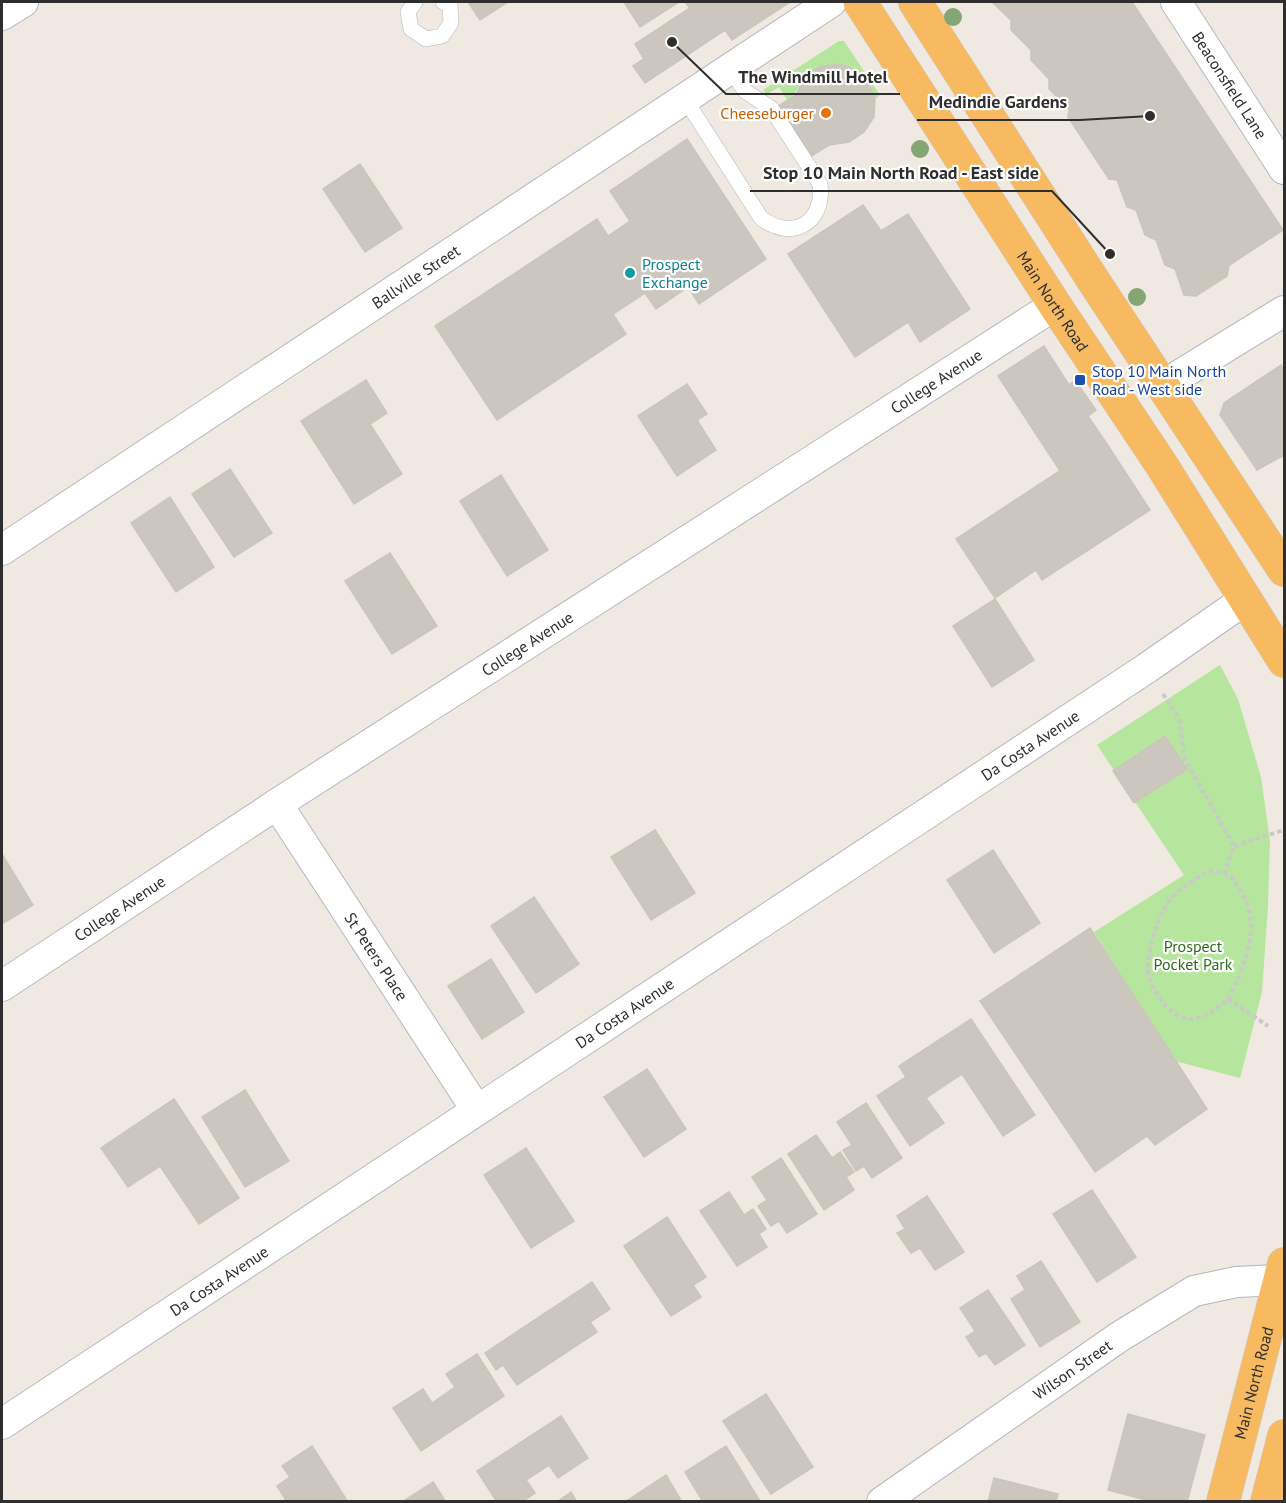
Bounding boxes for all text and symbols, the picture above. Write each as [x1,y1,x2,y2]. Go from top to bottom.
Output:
street label: Beaconsfield Lane [1188,28,1272,142]
callout: The Windmill Hotel [726,58,900,94]
text: The Windmill Hotel [738,65,889,88]
callout: Medindie Gardens [917,84,1080,120]
text: Medindie Gardens [929,90,1068,113]
place label: Cheeseburger [720,103,815,123]
marker: Cheeseburger [819,106,833,120]
callout: Stop 10 Main North Road - East side [750,155,1052,191]
text: Stop 10 Main North Road - East side [763,161,1039,184]
street label: Ballville Street [368,240,464,313]
street label: Main North Road [1013,247,1093,355]
place label: Prospect Exchange [642,254,708,292]
marker: Prospect Exchange [623,266,637,280]
street label: College Avenue [887,344,986,418]
place label: Stop 10 Main North Road - West side [1092,361,1226,399]
marker: Stop 10 Main North Road - West side [1073,373,1087,387]
street label: College Avenue [478,607,577,680]
street label: Da Costa Avenue [977,705,1083,785]
street label: College Avenue [70,871,169,946]
street label: St Peters Place [340,909,412,1004]
park label: Prospect Pocket Park [1154,936,1233,974]
street label: Da Costa Avenue [572,973,678,1053]
street label: Da Costa Avenue [166,1241,272,1320]
street label: Main North Road [1230,1324,1278,1441]
street label: Wilson Street [1029,1335,1116,1404]

